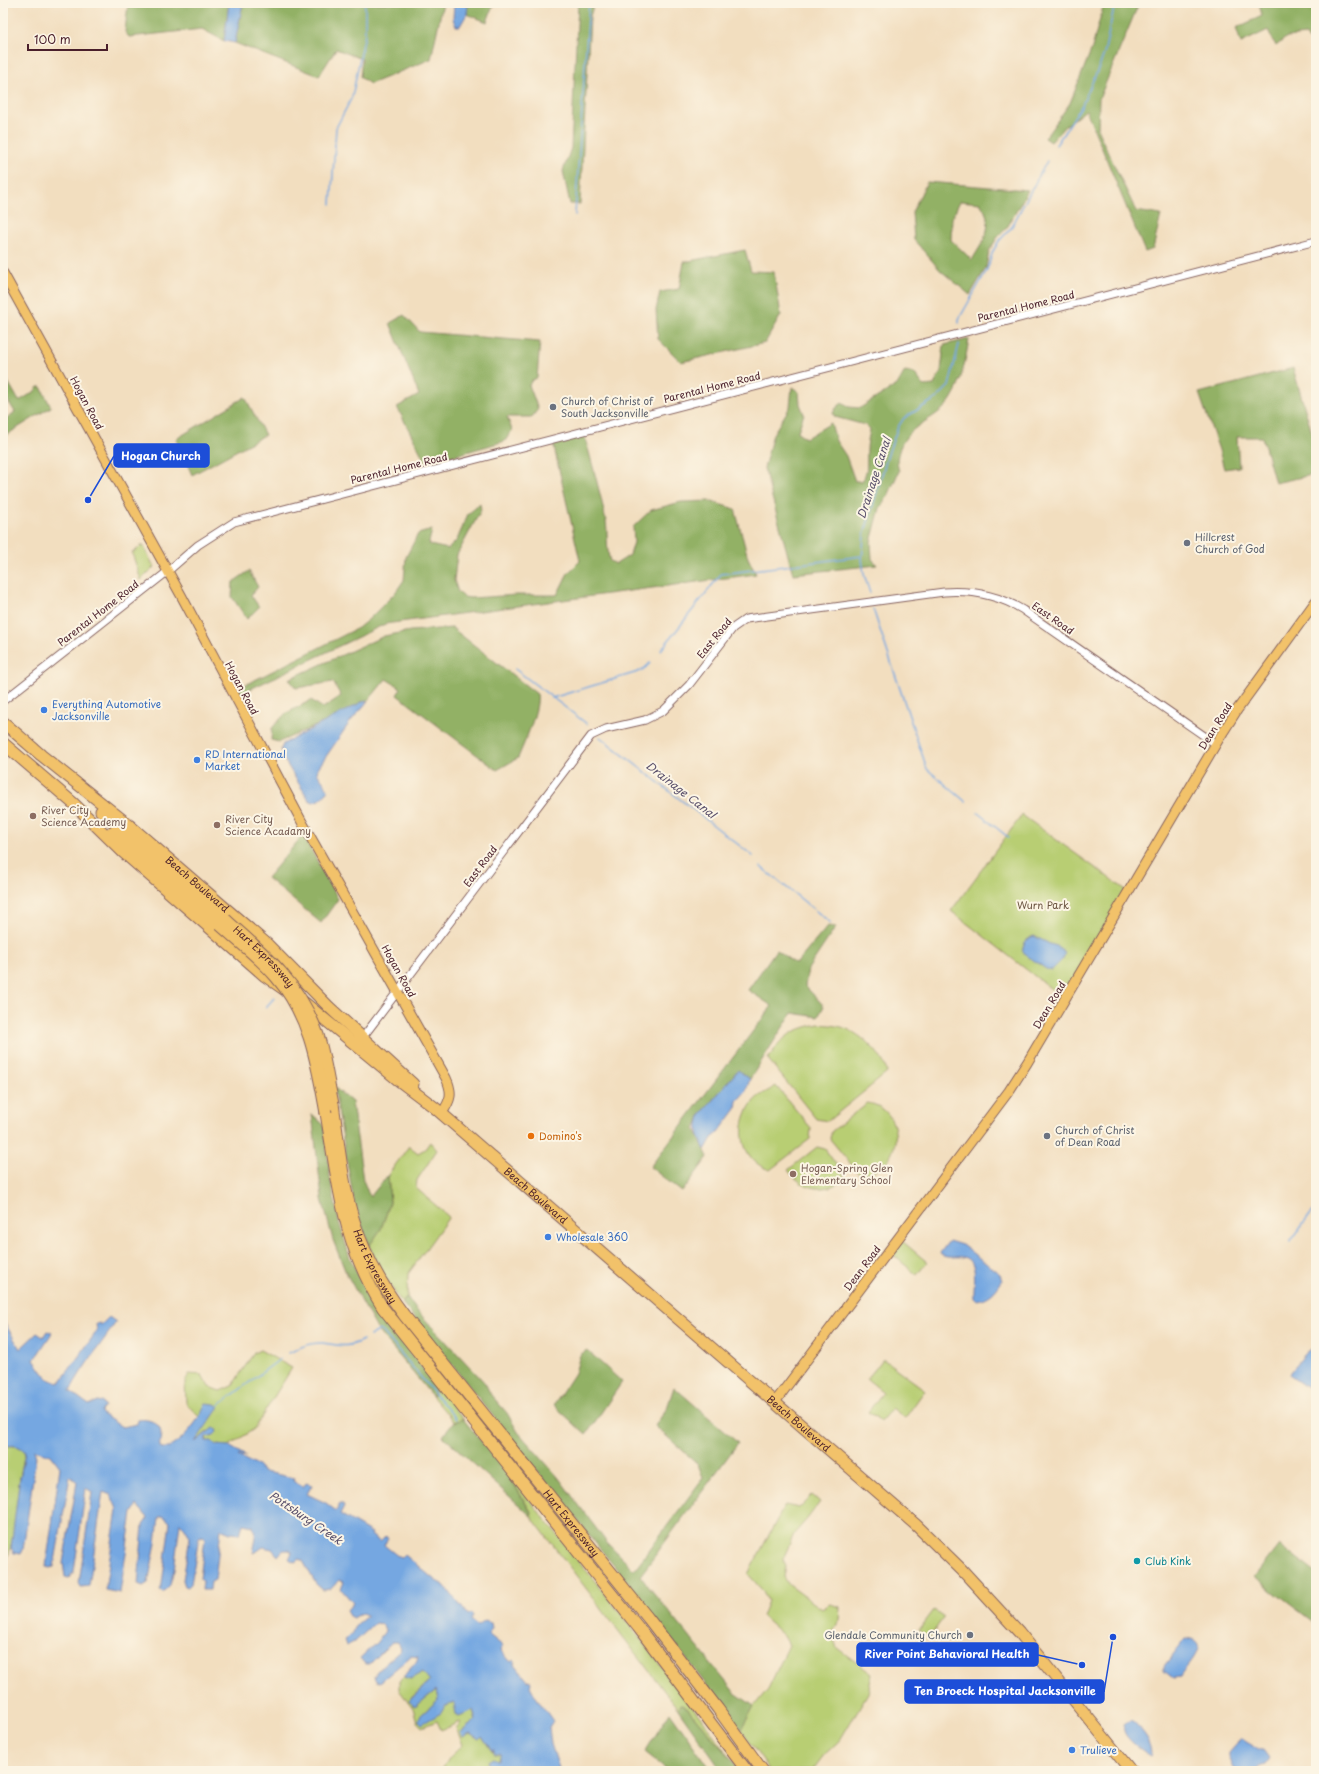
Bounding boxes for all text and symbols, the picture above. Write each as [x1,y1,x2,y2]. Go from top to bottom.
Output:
scale bar [28,26,107,52]
text: 100 m [34,30,71,48]
street label: Parental Home Road [976,286,1076,325]
street label: Parental Home Road [662,367,762,406]
street label: Hogan Road [67,373,108,432]
place label: Church of Christ of South Jacksonville [561,393,654,420]
marker: Church of Christ of South Jacksonville [548,402,558,412]
water label: Drainage Canal [852,433,895,521]
callout: Hogan Church [114,444,209,467]
text: Hogan Church [121,447,201,464]
street label: Parental Home Road [349,448,449,487]
place label: Hillcrest Church of God [1195,529,1265,556]
marker: Hillcrest Church of God [1182,538,1192,548]
street label: Parental Home Road [54,576,142,649]
street label: East Road [1029,598,1078,638]
street label: East Road [693,614,735,661]
street label: Hogan Road [222,658,263,717]
place label: Everything Automotive Jacksonville [52,696,161,723]
street label: Dean Road [1194,699,1235,752]
marker: Everything Automotive Jacksonville [39,705,49,715]
place label: RD International Market [205,746,286,773]
marker: RD International Market [192,755,202,765]
water label: Drainage Canal [643,757,721,823]
place label: River City Science Academy [41,802,126,829]
marker: River City Science Academy [28,811,38,821]
place label: River City Science Acadamy [225,811,311,838]
marker: River City Science Acadamy [212,820,222,830]
street label: East Road [459,842,500,890]
street label: Beach Boulevard [162,852,233,915]
park label: Wurn Park [1017,897,1069,912]
street label: Hart Expressway [230,922,299,991]
street label: Hogan Road [379,942,420,1000]
street label: Dean Road [1028,978,1069,1032]
place label: Church of Christ of Dean Road [1055,1122,1134,1149]
place label: Domino's [539,1128,582,1143]
marker: Domino's [526,1131,536,1141]
marker: Church of Christ of Dean Road [1042,1131,1052,1141]
place label: Hogan-Spring Glen Elementary School [801,1160,893,1187]
street label: Beach Boulevard [501,1163,571,1227]
marker: Hogan-Spring Glen Elementary School [788,1169,798,1179]
street label: Hart Expressway [350,1227,401,1307]
place label: Wholesale 360 [556,1229,628,1244]
marker: Wholesale 360 [543,1232,553,1242]
street label: Dean Road [840,1242,884,1294]
street label: Beach Boulevard [764,1391,834,1455]
street label: Hart Expressway [540,1486,603,1560]
water label: Pottsburg Creek [266,1487,347,1549]
place label: Club Kink [1145,1553,1191,1568]
marker: Club Kink [1132,1556,1142,1566]
place label: Glendale Community Church [824,1627,962,1643]
marker: Glendale Community Church [965,1630,975,1640]
callout: River Point Behavioral Health [857,1643,1038,1666]
text: River Point Behavioral Health [865,1645,1030,1662]
callout: Ten Broeck Hospital Jacksonville [905,1680,1104,1703]
text: Ten Broeck Hospital Jacksonville [914,1682,1096,1699]
place label: Trulieve [1080,1742,1118,1757]
marker: Trulieve [1067,1745,1077,1755]

